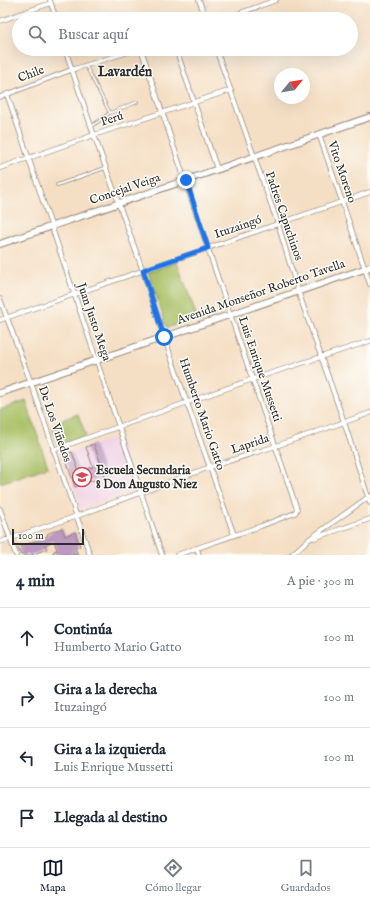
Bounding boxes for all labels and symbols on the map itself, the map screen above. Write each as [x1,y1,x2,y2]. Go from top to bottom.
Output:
street label: Chile [16,62,47,86]
district label: Lavardén [98,63,153,81]
north arrow [274,68,310,104]
street label: Perú [99,108,125,130]
street label: Vito Moreno [324,138,360,205]
street label: Padres Capuchinos [261,169,306,263]
street label: Concejal Veiga [88,170,163,208]
route end [177,171,195,189]
street label: Ituzaingó [213,212,264,242]
street label: Avenida Monseñor Roberto Tavella [174,256,348,328]
street label: Juan Justo Mega [72,279,115,364]
street label: Luis Enrique Mussetti [234,314,285,424]
route start [155,328,173,346]
street label: Humberto Mario Gatto [176,356,228,473]
street label: De Los Viñedos [35,384,75,464]
street label: Laprida [229,431,272,458]
place label: Escuela Secundaria 8 Don Augusto Niez [96,463,198,493]
school or university icon: Escuela Secundaria 8 Don Augusto Niez [71,466,93,488]
scale bar [12,527,84,546]

